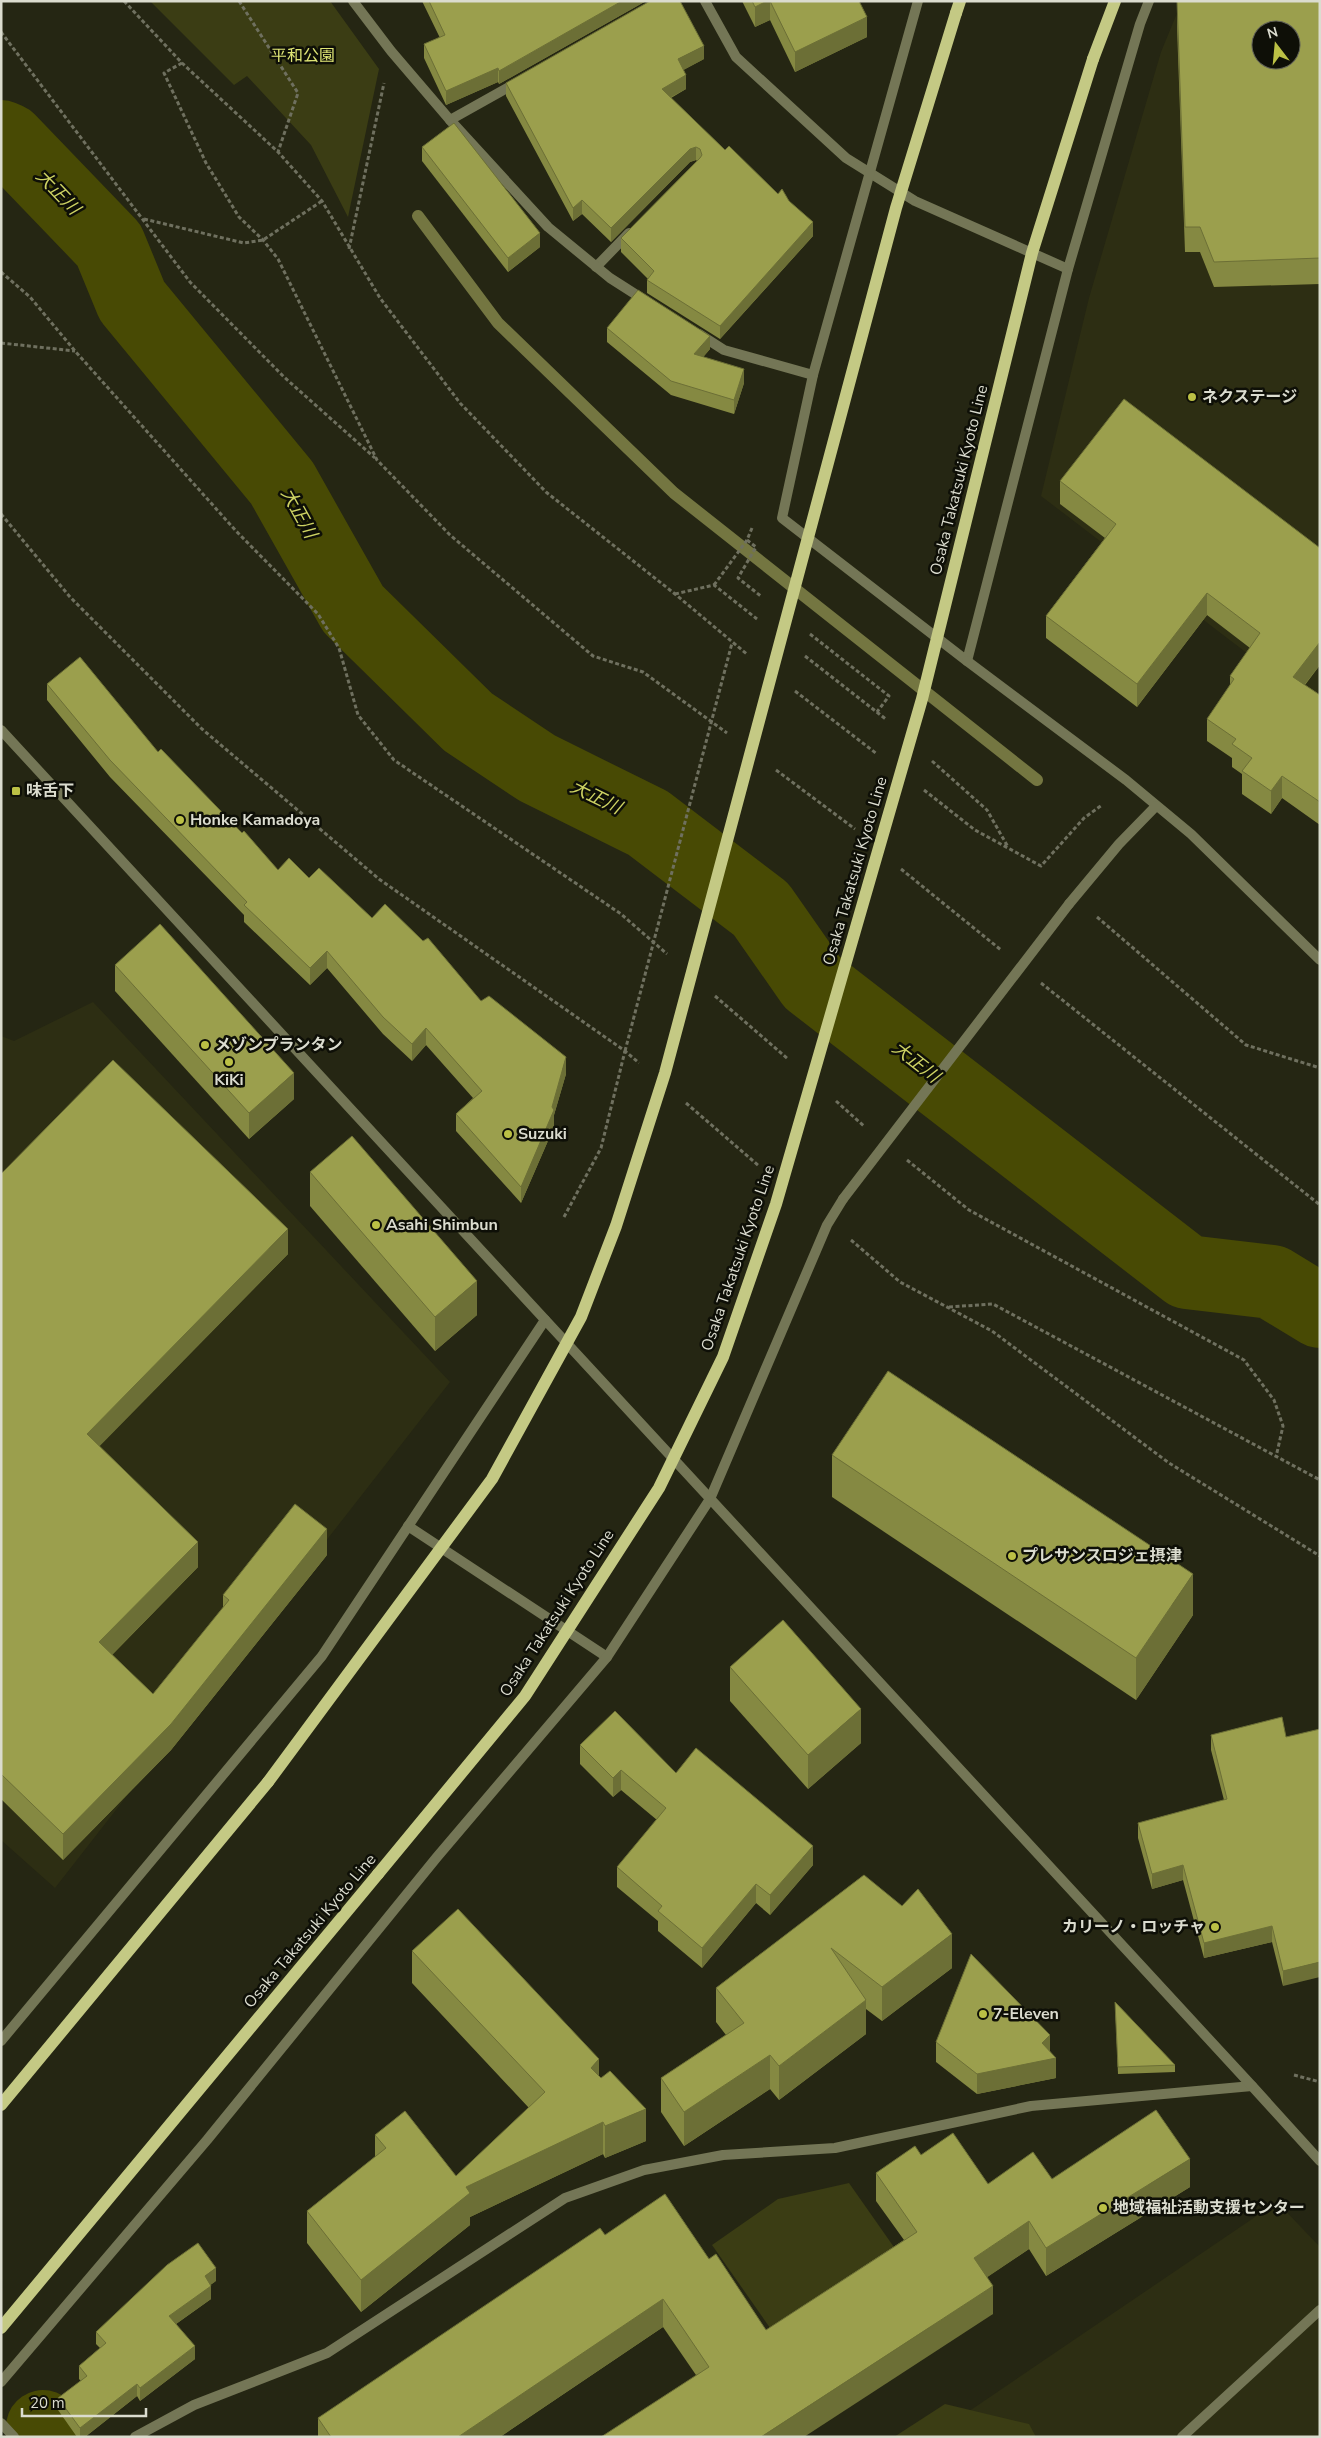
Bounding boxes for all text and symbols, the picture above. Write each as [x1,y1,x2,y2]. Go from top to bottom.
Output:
north arrow [1251,20,1301,70]
text: N [1265,22,1280,44]
park label: 平和公園 [271,45,335,67]
water label: 大正川 [31,164,87,221]
street label: Osaka Takatsuki Kyoto Line [925,383,993,577]
place label: ネクステージ [1202,386,1297,408]
marker: ネクステージ [1186,391,1198,403]
water label: 大正川 [275,484,324,544]
water label: 大正川 [566,774,627,820]
street label: Osaka Takatsuki Kyoto Line [818,774,892,968]
place label: 味舌下 [26,780,74,802]
marker: 味舌下 [10,785,22,797]
place label: Honke Kamadoya [190,809,320,831]
marker: Honke Kamadoya [174,814,186,826]
place label: メゾンプランタン [215,1034,343,1056]
water label: 大正川 [887,1036,946,1089]
marker: メゾンプランタン [199,1039,211,1051]
marker: KiKi [223,1056,235,1068]
place label: KiKi [214,1069,244,1091]
place label: Suzuki [518,1123,567,1145]
marker: Suzuki [502,1128,514,1140]
street label: Osaka Takatsuki Kyoto Line [696,1162,780,1354]
place label: Asahi Shimbun [386,1214,498,1236]
marker: Asahi Shimbun [370,1219,382,1231]
street label: Osaka Takatsuki Kyoto Line [495,1525,619,1701]
place label: プレサンスロジェ摂津 [1022,1545,1182,1567]
marker: プレサンスロジェ摂津 [1006,1550,1018,1562]
street label: Osaka Takatsuki Kyoto Line [239,1849,381,2013]
place label: カリーノ・ロッチャ [1062,1916,1205,1938]
marker: カリーノ・ロッチャ [1209,1921,1221,1933]
place label: 7-Eleven [993,2003,1059,2025]
marker: 7-Eleven [977,2008,989,2020]
place label: 地域福祉活動支援センター [1113,2197,1305,2219]
marker: 地域福祉活動支援センター [1097,2202,1109,2214]
scale bar [22,2386,146,2418]
text: 20 m [30,2393,65,2413]

